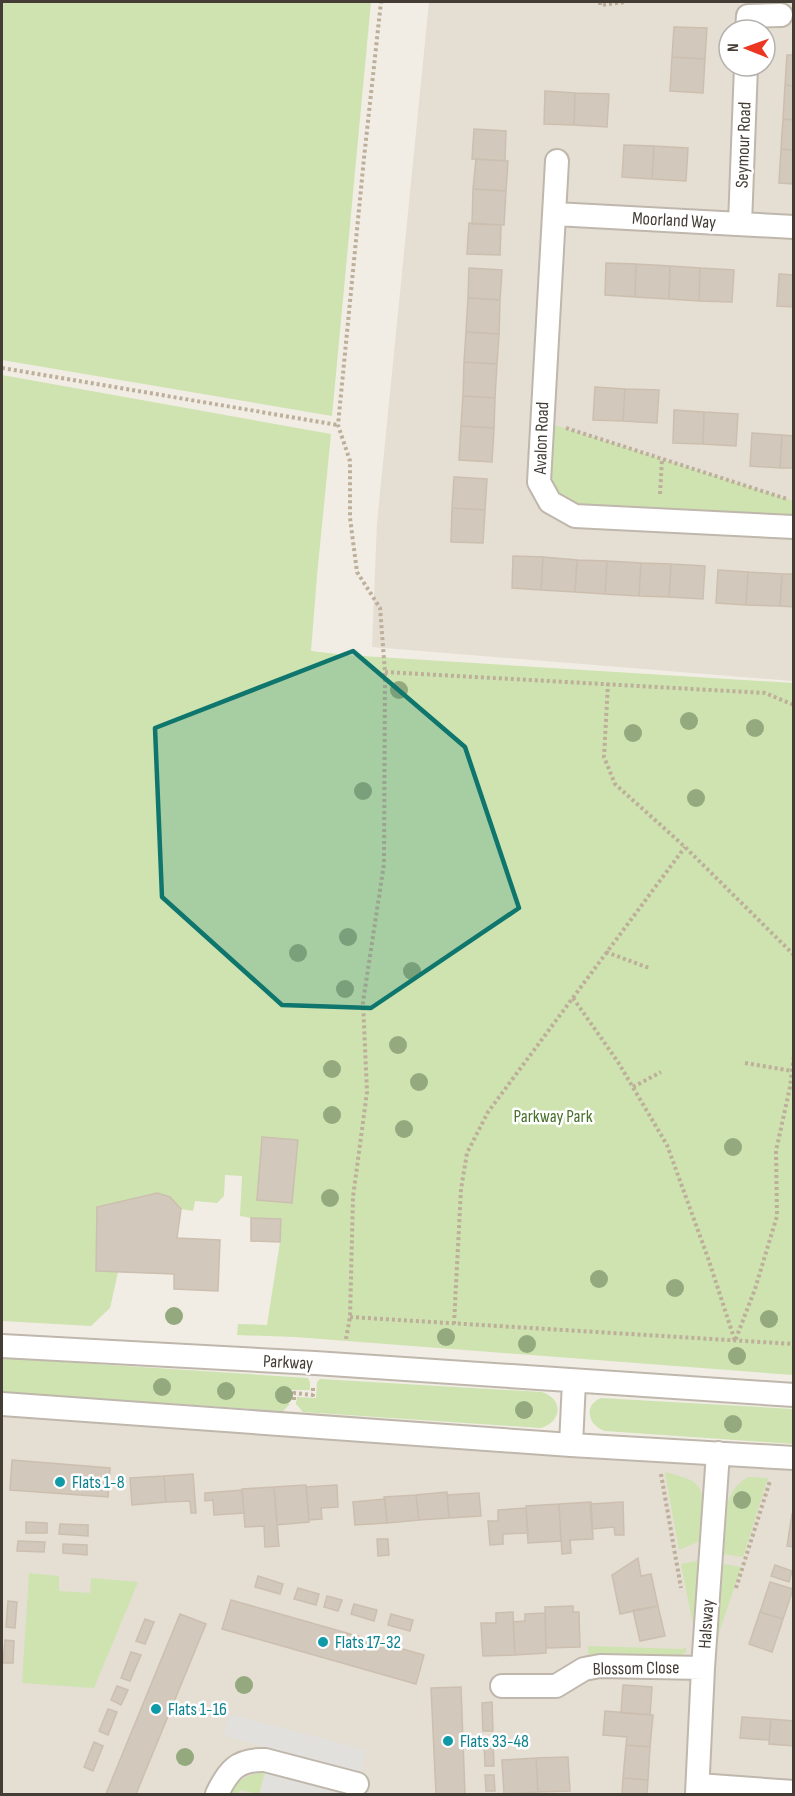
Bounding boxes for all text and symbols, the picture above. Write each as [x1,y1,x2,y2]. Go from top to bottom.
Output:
north arrow [717,18,777,78]
text: N [724,43,743,52]
street label: Seymour Road [731,102,755,189]
street label: Moorland Way [631,208,717,233]
street label: Avalon Road [530,401,553,476]
park label: Parkway Park [513,1106,593,1127]
street label: Parkway [262,1351,314,1374]
place label: Flats 1-8 [72,1472,125,1493]
marker: Flats 1-8 [53,1475,67,1489]
street label: Halsway [694,1599,719,1649]
place label: Flats 17-32 [335,1632,401,1653]
marker: Flats 17-32 [316,1635,330,1649]
street label: Blossom Close [592,1657,680,1680]
place label: Flats 1-16 [168,1699,227,1720]
marker: Flats 1-16 [149,1702,163,1716]
place label: Flats 33-48 [460,1731,529,1752]
marker: Flats 33-48 [441,1734,455,1748]

